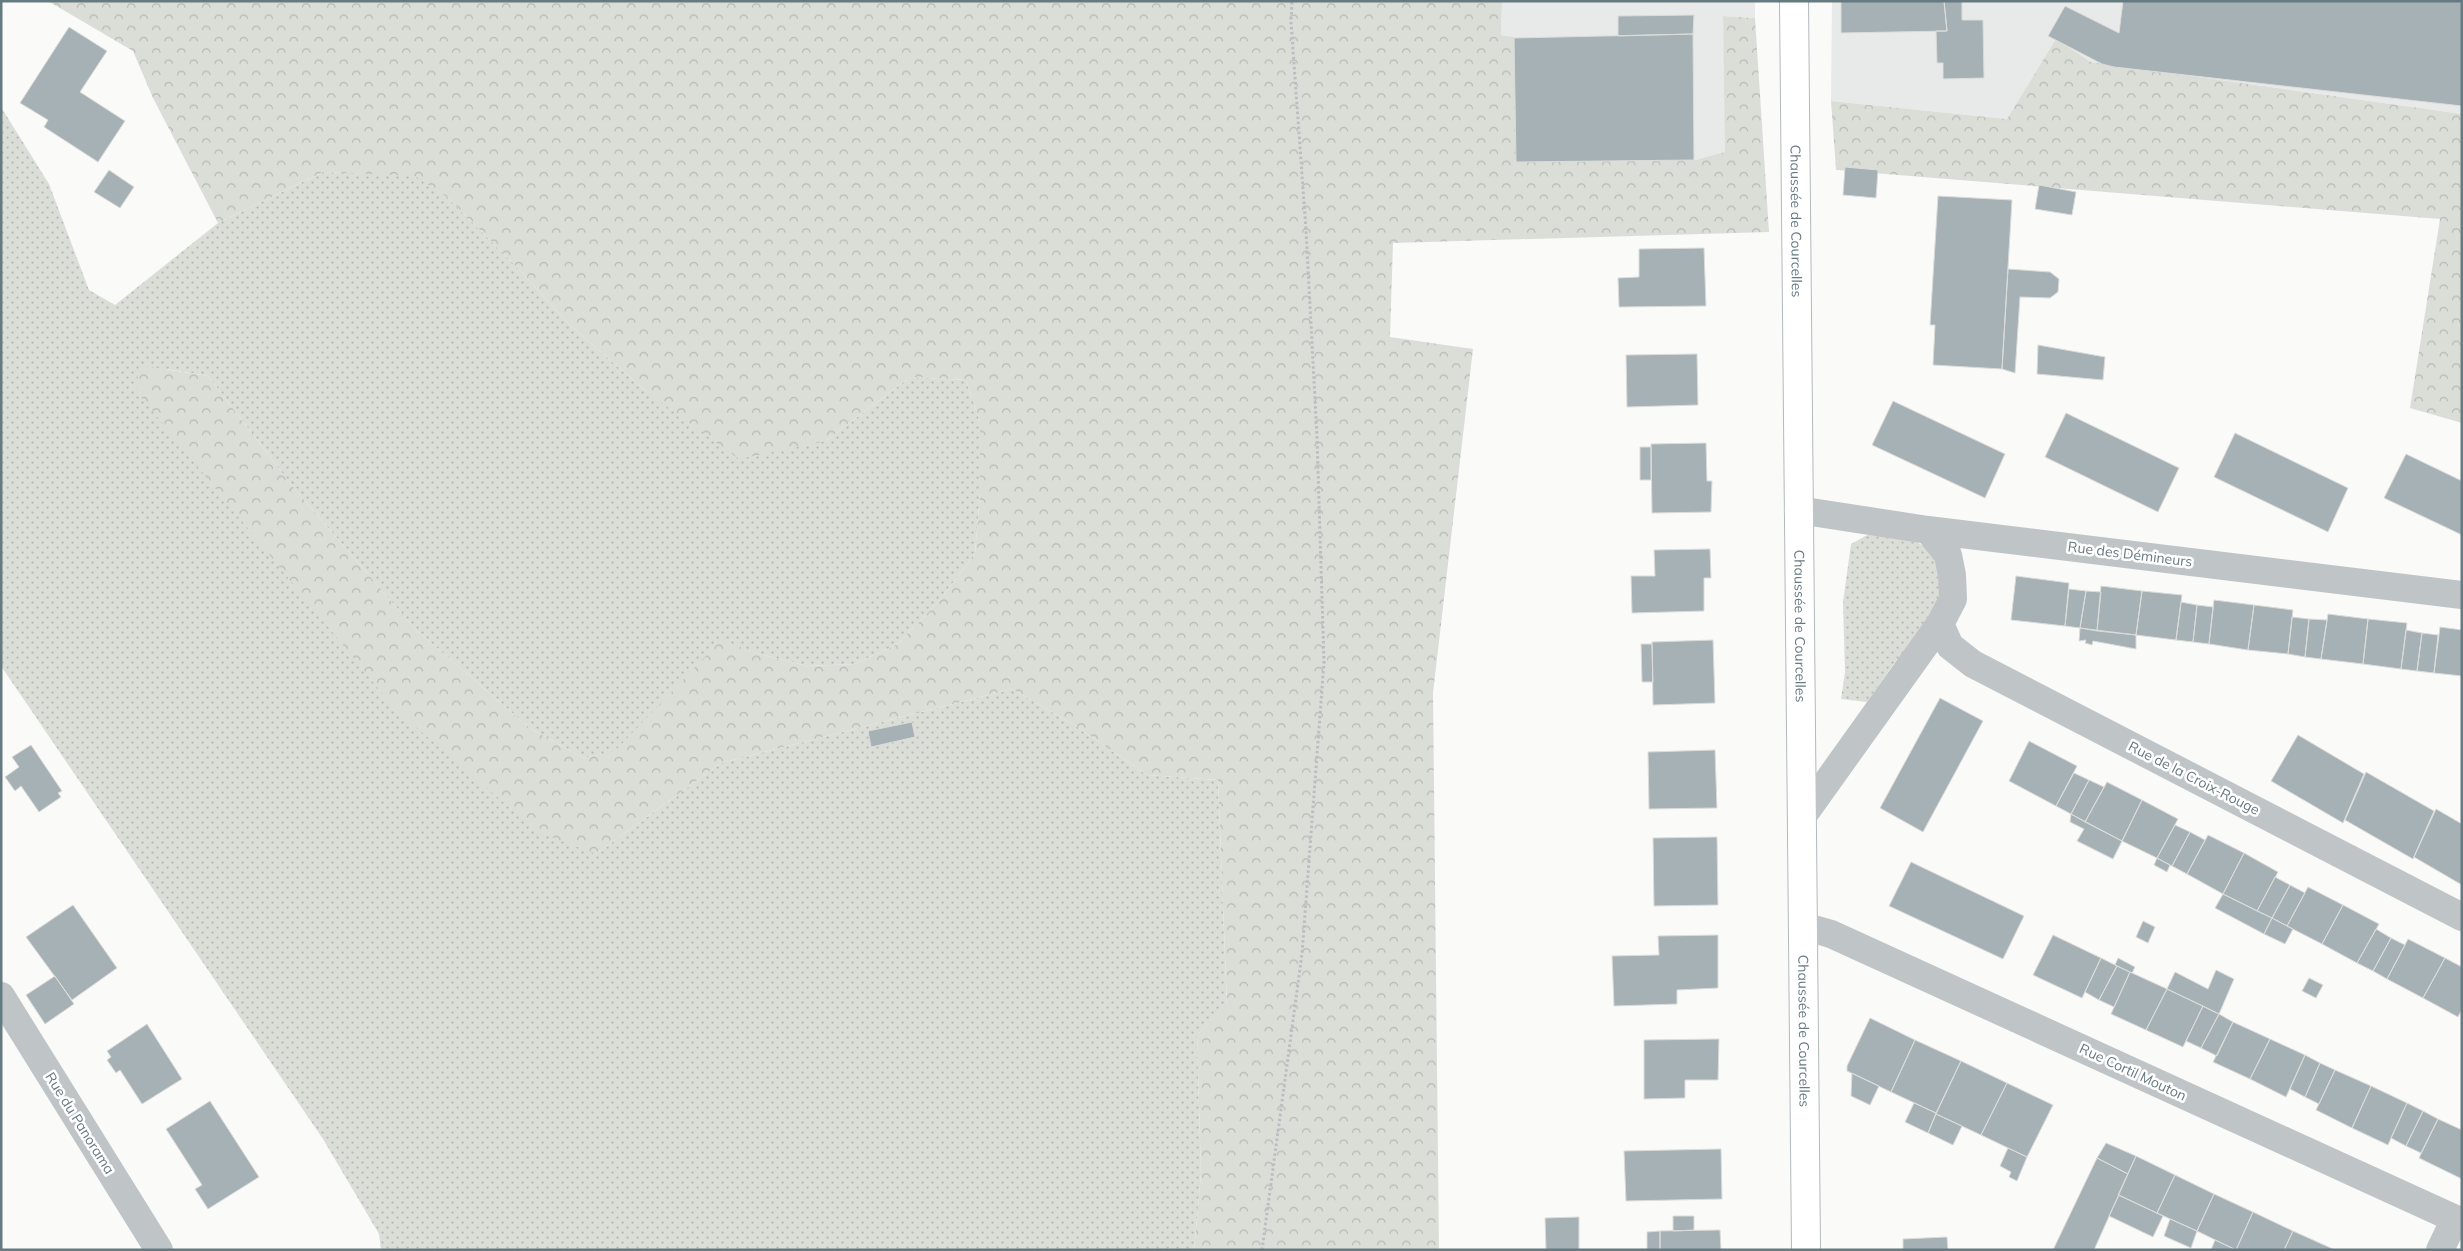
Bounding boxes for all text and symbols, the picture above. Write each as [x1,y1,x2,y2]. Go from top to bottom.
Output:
street label: Chaussée de Courcelles [1786,145,1806,297]
street label: Rue des Démineurs [2067,537,2193,571]
street label: Chaussée de Courcelles [1790,550,1810,702]
street label: Rue de la Croix-Rouge [2125,737,2263,819]
street label: Chaussée de Courcelles [1794,955,1814,1107]
street label: Rue Cortil Mouton [2077,1039,2189,1105]
street label: Rue du Panorama [41,1069,119,1177]

